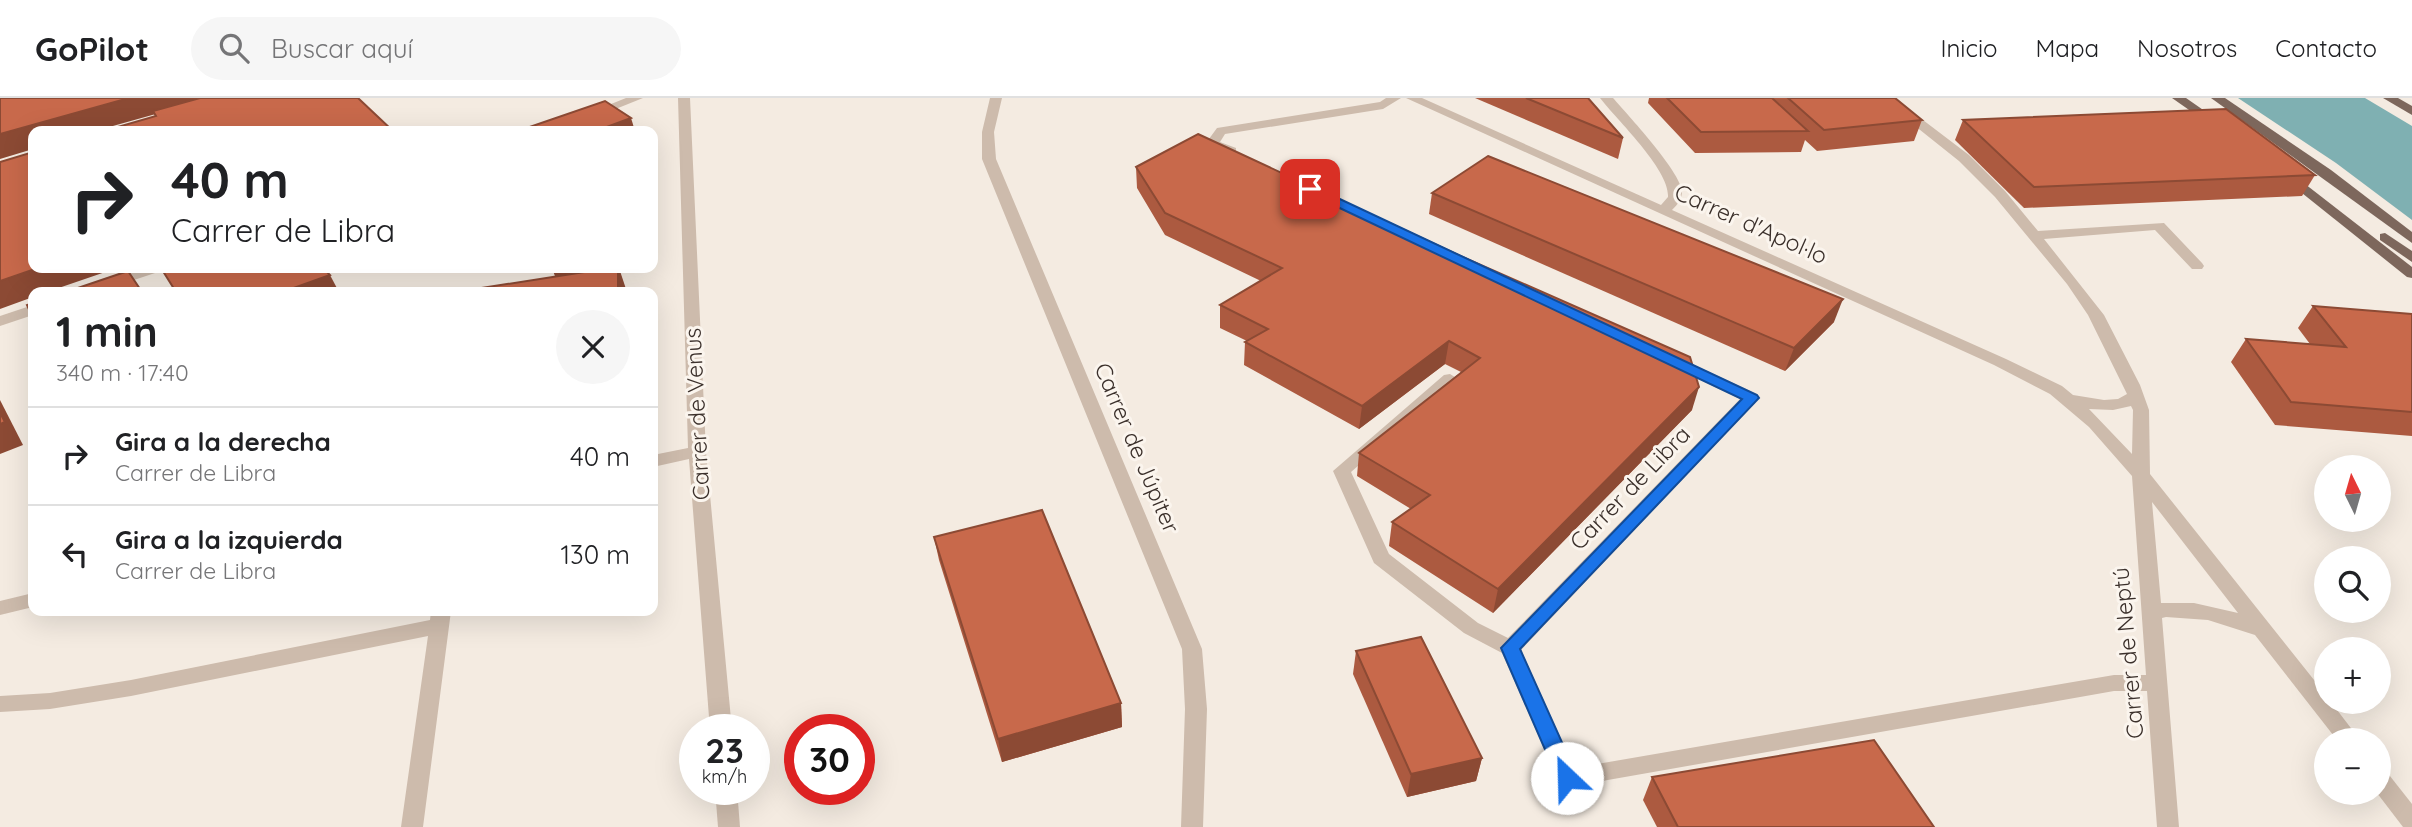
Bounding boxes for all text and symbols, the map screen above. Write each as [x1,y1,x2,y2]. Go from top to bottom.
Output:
search box [191,17,681,80]
text: GoPilot [35,28,149,69]
icon: search [215,29,253,67]
text: Buscar aquí [271,32,413,65]
text: Inicio [1940,33,1998,63]
text: Mapa [2036,33,2099,63]
text: Nosotros [2137,33,2237,63]
text: Contacto [2275,33,2377,63]
text: 40 m [171,149,289,210]
icon: right [56,154,147,245]
pin [1280,159,1340,219]
icon: arrive [1291,170,1329,208]
street label: Carrer d'Apol·lo [1670,177,1832,270]
text: Carrer de Libra [171,210,395,250]
text: 1 min [56,305,158,358]
button: close [556,310,630,384]
street label: Carrer de Venus [678,327,715,501]
text: 340 m · 17:40 [56,358,189,387]
street label: Carrer de Júpiter [1089,358,1186,537]
street label: Carrer de Libra [1563,420,1696,556]
text: Gira a la derecha [115,425,331,458]
icon: right [56,437,94,475]
text: 40 m [570,440,630,473]
north arrow [2314,455,2390,532]
map controls [2314,455,2391,805]
text: Carrer de Libra [115,458,276,487]
text: Gira a la izquierda [115,523,343,556]
icon: left [56,535,94,573]
text: 130 m [560,538,630,571]
button: search [2314,546,2391,623]
text: Carrer de Libra [115,556,276,585]
street label: Carrer de Neptú [2106,566,2149,740]
button: + [2314,637,2391,714]
speed limit sign: 30 [784,714,875,805]
text: 23 [705,728,744,772]
button: − [2314,728,2391,805]
position arrow [1530,741,1604,815]
text: km/h [702,765,747,788]

